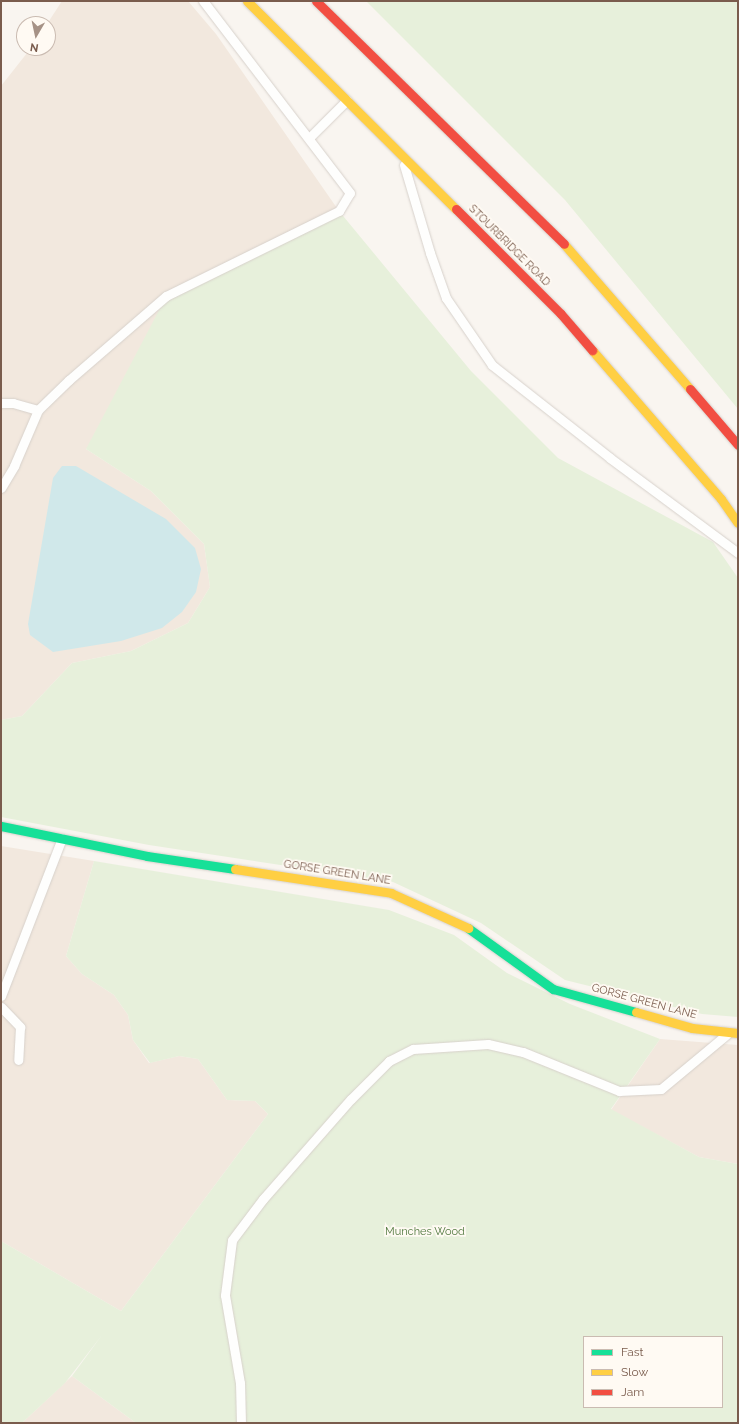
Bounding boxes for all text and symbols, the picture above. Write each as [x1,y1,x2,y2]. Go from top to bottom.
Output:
north arrow [16,16,56,56]
text: N [29,40,39,54]
street label: STOURBRIDGE ROAD [466,203,552,289]
street label: GORSE GREEN LANE [282,858,392,888]
street label: GORSE GREEN LANE [590,982,698,1022]
park label: Munches Wood [385,1225,465,1239]
legend [583,1336,723,1408]
text: Fast [621,1345,644,1359]
text: Slow [621,1365,648,1379]
text: Jam [621,1385,644,1399]

